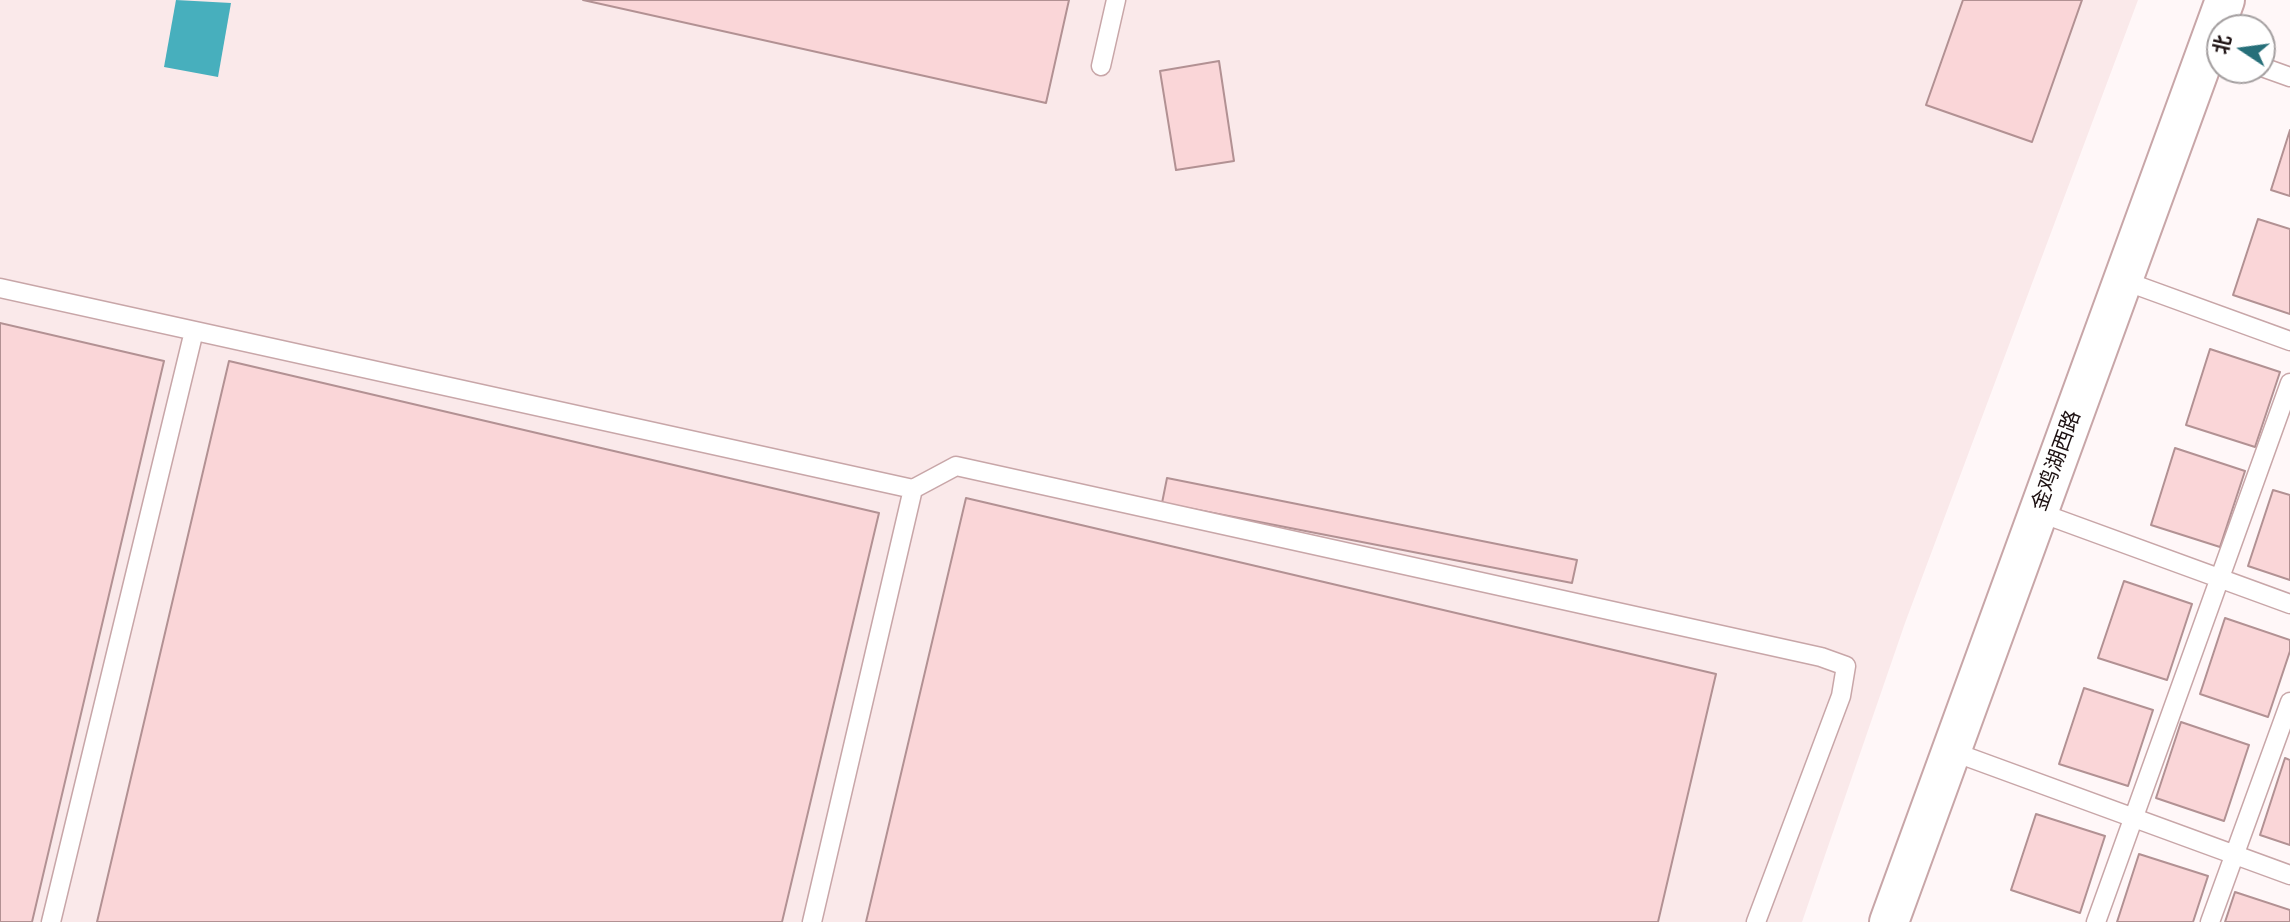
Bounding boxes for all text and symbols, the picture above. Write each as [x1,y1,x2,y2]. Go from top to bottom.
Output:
north arrow [2206,14,2276,84]
text: 北 [2208,33,2236,57]
street label: 金鸡湖西路 [2027,407,2087,515]

